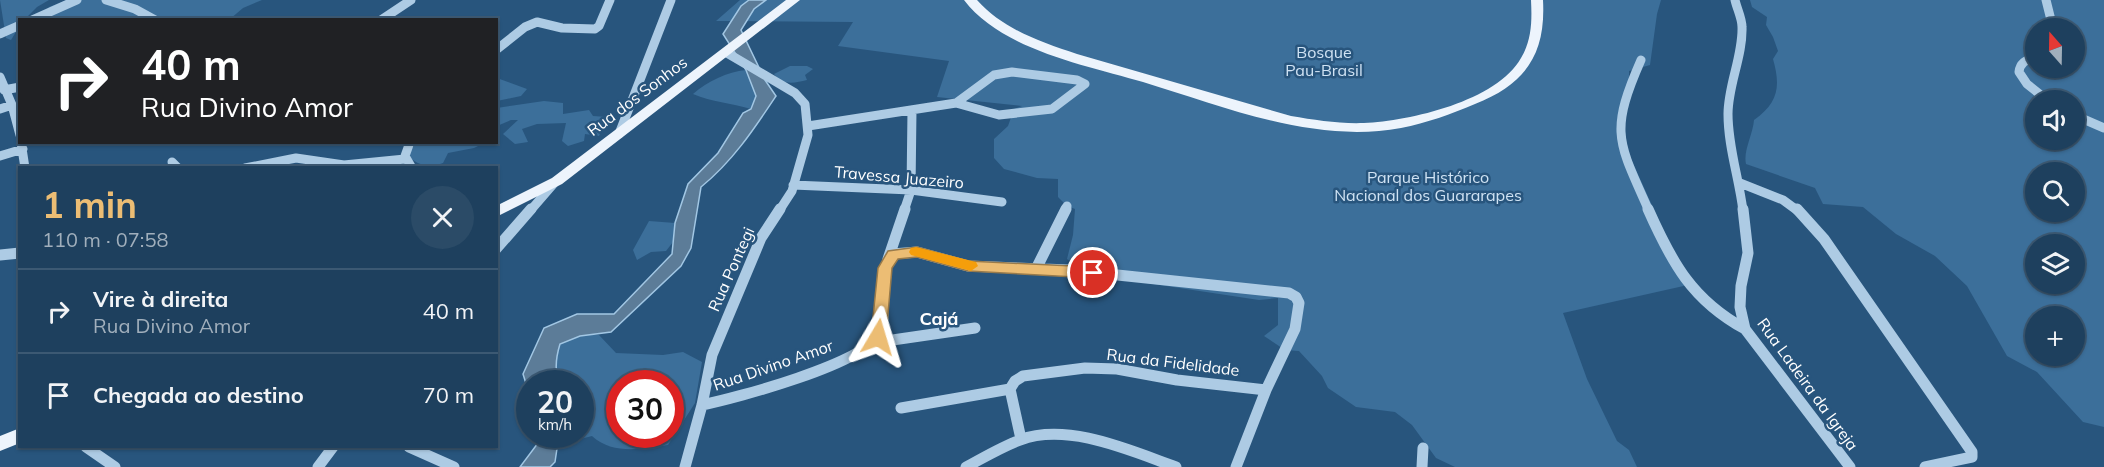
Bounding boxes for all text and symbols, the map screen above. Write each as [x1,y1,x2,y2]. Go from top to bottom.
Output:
north arrow [2025,18,2085,78]
map controls [2025,18,2085,366]
text: 40 m [141,38,241,91]
icon: right [42,42,120,120]
park label: Bosque Pau-Brasil [1285,42,1363,80]
street label: Rua dos Sonhos [583,52,691,140]
text: Rua Divino Amor [141,90,353,124]
button: sound [2025,90,2085,150]
street label: Travessa Juazeiro [833,161,965,193]
button: search [2025,162,2085,222]
park label: Parque Histórico Nacional dos Guararapes [1334,167,1522,205]
text: 1 min [42,182,137,227]
button: close [411,186,474,249]
street label: Rua Pontegi [703,224,759,314]
text: 110 m · 07:58 [42,227,168,252]
button: layers [2025,234,2085,294]
pin [1067,247,1118,298]
icon: arrive [1076,256,1109,289]
text: Vire à direita [93,285,228,313]
icon: right [42,295,75,328]
text: 40 m [423,297,474,325]
position arrow [846,305,910,369]
button: + [2025,306,2085,366]
district label: Cajá [919,307,959,330]
text: Rua Divino Amor [93,313,250,338]
street label: Rua Ladeira da Igreja [1753,314,1863,454]
street label: Rua Divino Amor [710,335,836,395]
street label: Rua da Fidelidade [1105,344,1241,380]
speed limit sign: 30 [606,370,684,448]
icon: arrive [42,379,75,412]
text: Chegada ao destino [93,381,304,409]
text: 70 m [423,381,474,409]
text: 20 [537,383,573,421]
text: km/h [538,415,572,434]

